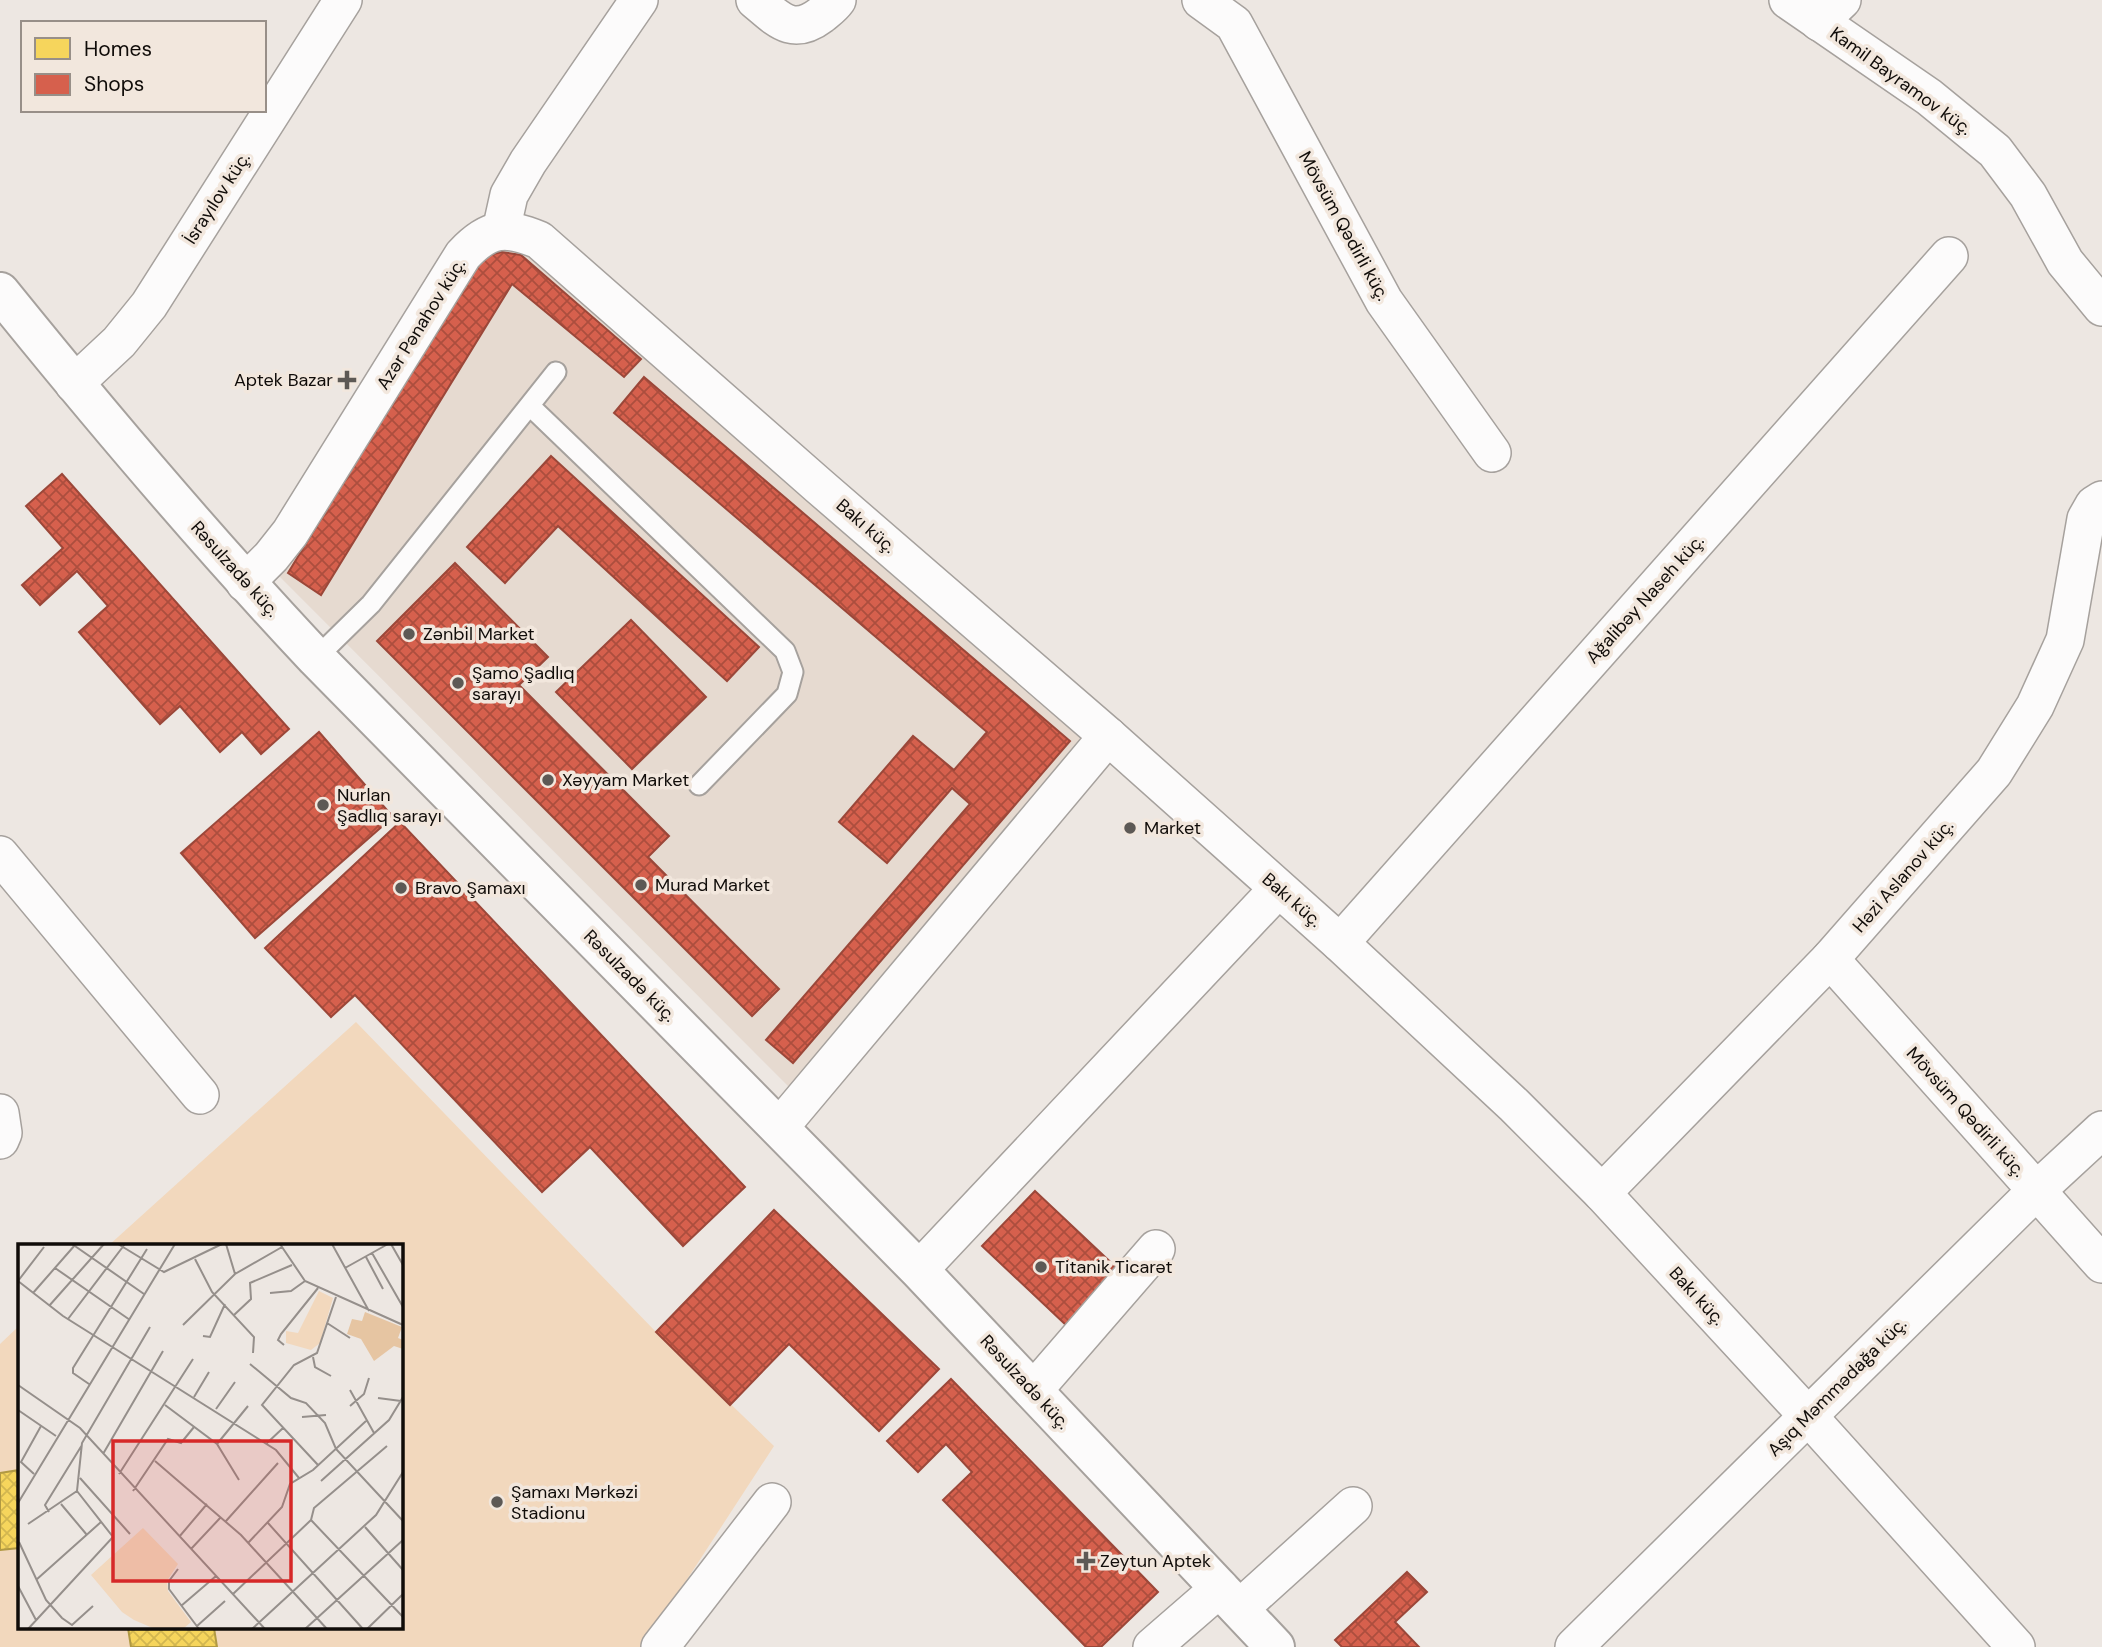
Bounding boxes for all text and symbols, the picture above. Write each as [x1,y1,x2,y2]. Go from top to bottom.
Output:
legend [21,21,266,112]
street label: Kamil Bayramov küç. [1825,21,1977,141]
text: Homes [84,35,152,63]
text: Shops [84,70,144,98]
street label: İsrayılov küç. [178,147,256,249]
street label: Mövsüm Qədirli küç. [1293,147,1395,305]
street label: Azər Pənahov küç. [371,254,471,394]
place label: Aptek Bazar [234,368,333,392]
marker: Aptek Bazar [339,372,355,388]
street label: Bakı küç. [831,493,901,559]
street label: Rəsulzadə küç. [185,516,285,622]
street label: Ağalibəy Naseh küç. [1581,529,1709,669]
place label: Zənbil Market [423,622,535,646]
marker: Zənbil Market [401,626,417,642]
place label: Şamo Şadlıq sarayı [472,661,575,706]
marker: Şamo Şadlıq sarayı [450,675,466,691]
place label: Xəyyam Market [562,768,689,792]
marker: Xəyyam Market [540,772,556,788]
place label: Nurlan Şadlıq sarayı [337,783,442,828]
marker: Nurlan Şadlıq sarayı [315,797,331,813]
street label: Həzi Aslanov küç. [1847,814,1959,938]
place label: Market [1144,816,1201,840]
marker: Market [1122,820,1138,836]
street label: Bakı küç. [1257,867,1327,933]
place label: Murad Market [655,873,770,897]
place label: Bravo Şamaxı [415,876,525,900]
marker: Murad Market [633,877,649,893]
marker: Bravo Şamaxı [393,880,409,896]
street label: Rəsulzadə küç. [579,925,681,1027]
street label: Mövsüm Qədirli küç. [1901,1042,2031,1182]
inset map [18,1244,402,1630]
place label: Titanik Ticarət [1055,1255,1173,1279]
marker: Titanik Ticarət [1033,1259,1049,1275]
street label: Bakı küç. [1664,1262,1730,1330]
street label: Aşıq Məmmədağa küç. [1762,1312,1912,1462]
street label: Rəsulzadə küç. [975,1329,1075,1435]
place label: Şamaxı Mərkəzi Stadionu [511,1480,638,1525]
marker: Şamaxı Mərkəzi Stadionu [489,1494,505,1510]
place label: Zeytun Aptek [1100,1549,1211,1573]
marker: Zeytun Aptek [1078,1553,1094,1569]

